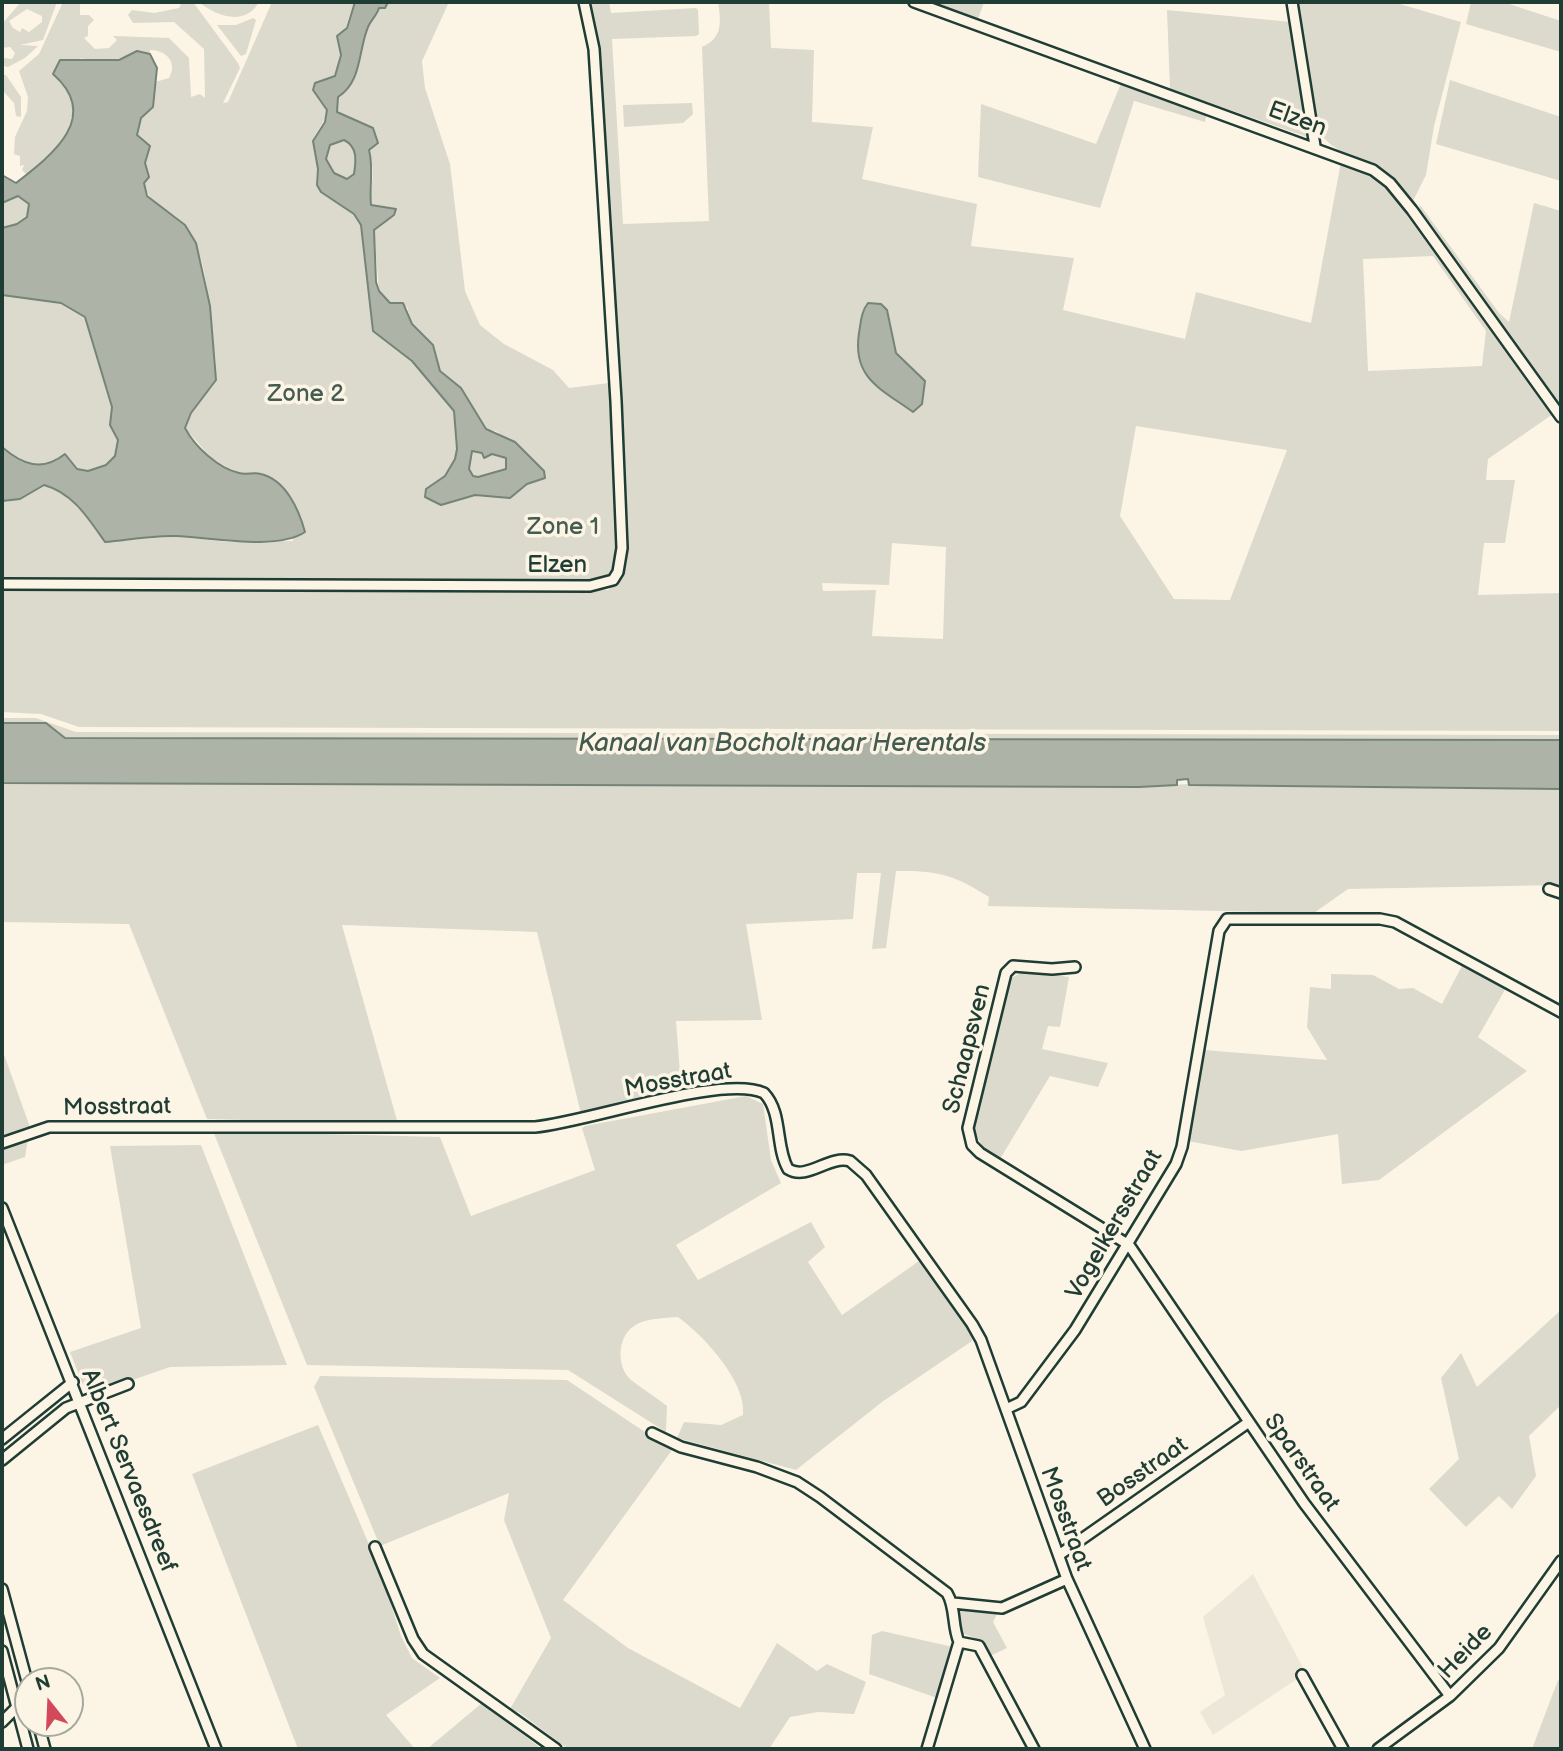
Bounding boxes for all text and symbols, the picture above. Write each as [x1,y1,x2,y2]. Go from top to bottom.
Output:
street label: Elzen [1264,96,1330,144]
park label: Zone 2 [268,381,344,409]
park label: Zone 1 [527,514,599,542]
street label: Elzen [527,552,587,580]
water label: Kanaal van Bocholt naar Herentals [578,728,986,760]
street label: Schaapsven [938,981,998,1117]
street label: Mosstraat [622,1057,734,1105]
street label: Mosstraat [63,1093,171,1123]
street label: Vogelkersstraat [1060,1145,1170,1305]
street label: Albert Servaesdreef [74,1365,182,1577]
street label: Sparstraat [1257,1409,1345,1517]
street label: Bosstraat [1092,1431,1194,1515]
street label: Mosstraat [1033,1463,1097,1575]
street label: Heide [1433,1618,1499,1686]
north arrow [14,1667,84,1737]
text: N [33,1670,53,1697]

